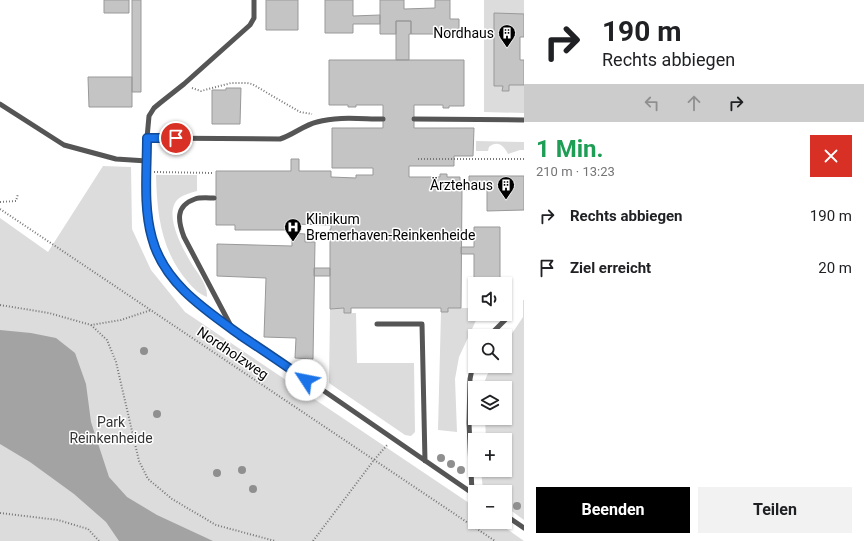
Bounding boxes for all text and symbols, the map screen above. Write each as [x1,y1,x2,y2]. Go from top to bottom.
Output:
text: 190 m [602,15,681,48]
icon: right [536,16,588,68]
building icon: Nordhaus [497,23,517,48]
place label: Nordhaus [433,25,494,41]
text: Rechts abbiegen [602,49,735,70]
icon: left [641,92,663,114]
icon: ahead [683,92,705,114]
icon: right [725,92,747,114]
pin [159,121,193,155]
icon: arrive [165,127,187,149]
text: 1 Min. [536,135,604,163]
button: close [810,135,852,177]
text: 210 m · 13:23 [536,164,615,179]
building icon: Ärztehaus [496,175,516,200]
place label: Ärztehaus [430,177,493,193]
icon: right [536,205,558,227]
text: Rechts abbiegen [570,207,683,225]
text: 190 m [810,207,852,225]
place label: Klinikum Bremerhaven-Reinkenheide [306,211,475,243]
hospital icon: Klinikum Bremerhaven-Reinkenheide [283,217,303,242]
icon: arrive [536,257,558,279]
text: Ziel erreicht [570,259,651,277]
text: 20 m [818,259,852,277]
map controls [468,277,512,529]
button: sound [468,277,512,321]
street label: Nordholzweg [194,323,272,383]
button: search [468,329,512,373]
position arrow [285,359,327,401]
button: layers [468,381,512,425]
park label: Park Reinkenheide [69,414,153,446]
button: + [468,433,512,477]
button: − [468,485,512,529]
button: Beenden [536,487,690,533]
button: Teilen [698,487,852,533]

